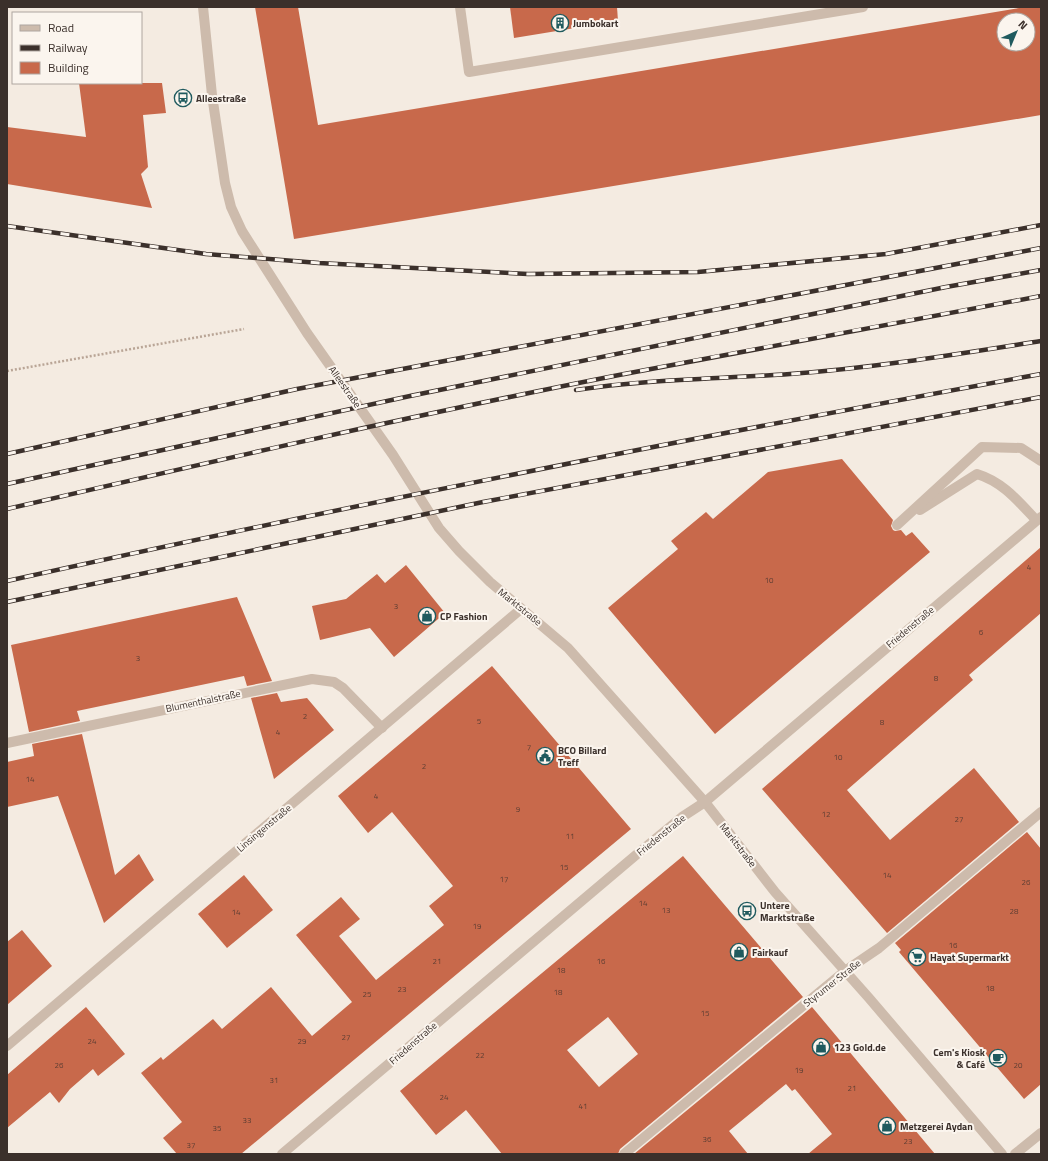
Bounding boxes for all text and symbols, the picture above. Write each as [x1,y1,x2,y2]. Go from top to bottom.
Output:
legend [12,12,142,84]
north arrow [996,12,1036,52]
building icon: Jumbokart [550,13,570,33]
place label: Jumbokart [573,16,619,31]
text: N [1015,16,1031,33]
text: Road [48,18,74,37]
text: Railway [48,38,88,57]
text: Building [48,58,89,77]
bus stop icon: Alleestraße [173,88,193,108]
place label: Alleestraße [196,91,246,106]
street label: Alleestraße [325,363,365,411]
house number: 4 [1027,561,1032,573]
house number: 10 [765,574,774,586]
street label: Marktstraße [495,585,545,629]
house number: 3 [394,600,398,612]
street label: Friedenstraße [883,602,937,652]
shop icon: CP Fashion [417,606,437,626]
place label: CP Fashion [440,609,487,624]
house number: 6 [979,626,984,638]
house number: 3 [136,652,140,664]
house number: 8 [934,672,939,684]
street label: Blumenthalstraße [164,686,242,716]
house number: 2 [303,710,307,722]
house number: 5 [477,715,482,727]
house number: 8 [880,716,885,728]
house number: 4 [276,726,281,738]
house number: 7 [527,741,531,753]
place label: BCO Billard Treff [558,743,607,770]
public building icon: BCO Billard Treff [535,746,555,766]
house number: 10 [834,751,843,763]
house number: 2 [422,760,426,772]
house number: 14 [26,773,35,785]
house number: 4 [374,790,379,802]
street label: Linsingenstraße [233,801,295,855]
house number: 9 [516,803,521,815]
house number: 12 [822,808,830,820]
street label: Friedenstraße [633,811,689,859]
house number: 27 [955,813,963,825]
street label: Marktstraße [716,820,760,870]
house number: 11 [566,830,574,842]
house number: 15 [560,861,569,873]
house number: 14 [883,869,892,881]
house number: 17 [500,873,508,885]
house number: 26 [1022,876,1031,888]
house number: 14 [639,897,648,909]
place label: Untere Marktstraße [760,898,815,925]
bus stop icon: Untere Marktstraße [737,901,757,921]
house number: 13 [662,904,670,916]
house number: 28 [1010,905,1019,917]
house number: 14 [232,906,241,918]
house number: 19 [473,920,482,932]
house number: 16 [949,939,958,951]
shop icon: Fairkauf [729,942,749,962]
place label: Fairkauf [752,945,788,960]
supermarket icon: Hayat Supermarkt [907,947,927,967]
place label: Hayat Supermarkt [930,950,1009,965]
house number: 21 [433,955,441,967]
house number: 16 [597,955,606,967]
street label: Styrumer Straße [800,956,864,1010]
house number: 18 [557,964,566,976]
house number: 18 [986,982,995,994]
house number: 23 [398,983,406,995]
house number: 18 [554,986,563,998]
house number: 25 [363,988,372,1000]
house number: 15 [701,1007,710,1019]
street label: Friedenstraße [386,1018,440,1068]
house number: 27 [342,1031,350,1043]
house number: 24 [88,1035,97,1047]
house number: 29 [298,1035,307,1047]
shop icon: 123 Gold.de [811,1037,831,1057]
place label: 123 Gold.de [834,1040,886,1055]
place label: Cem's Kiosk & Café [933,1045,986,1072]
cafe icon: Cem's Kiosk & Café [988,1048,1008,1068]
house number: 22 [476,1049,484,1061]
house number: 26 [55,1059,64,1071]
house number: 20 [1014,1059,1023,1071]
house number: 19 [795,1064,804,1076]
house number: 31 [270,1074,278,1086]
house number: 21 [848,1082,856,1094]
house number: 24 [440,1091,449,1103]
house number: 41 [579,1100,587,1112]
house number: 33 [243,1114,251,1126]
shop icon: Metzgerei Aydan [877,1116,897,1136]
place label: Metzgerei Aydan [900,1119,973,1134]
house number: 35 [213,1122,222,1134]
house number: 36 [703,1133,712,1145]
house number: 23 [904,1135,912,1147]
house number: 37 [187,1139,195,1151]

